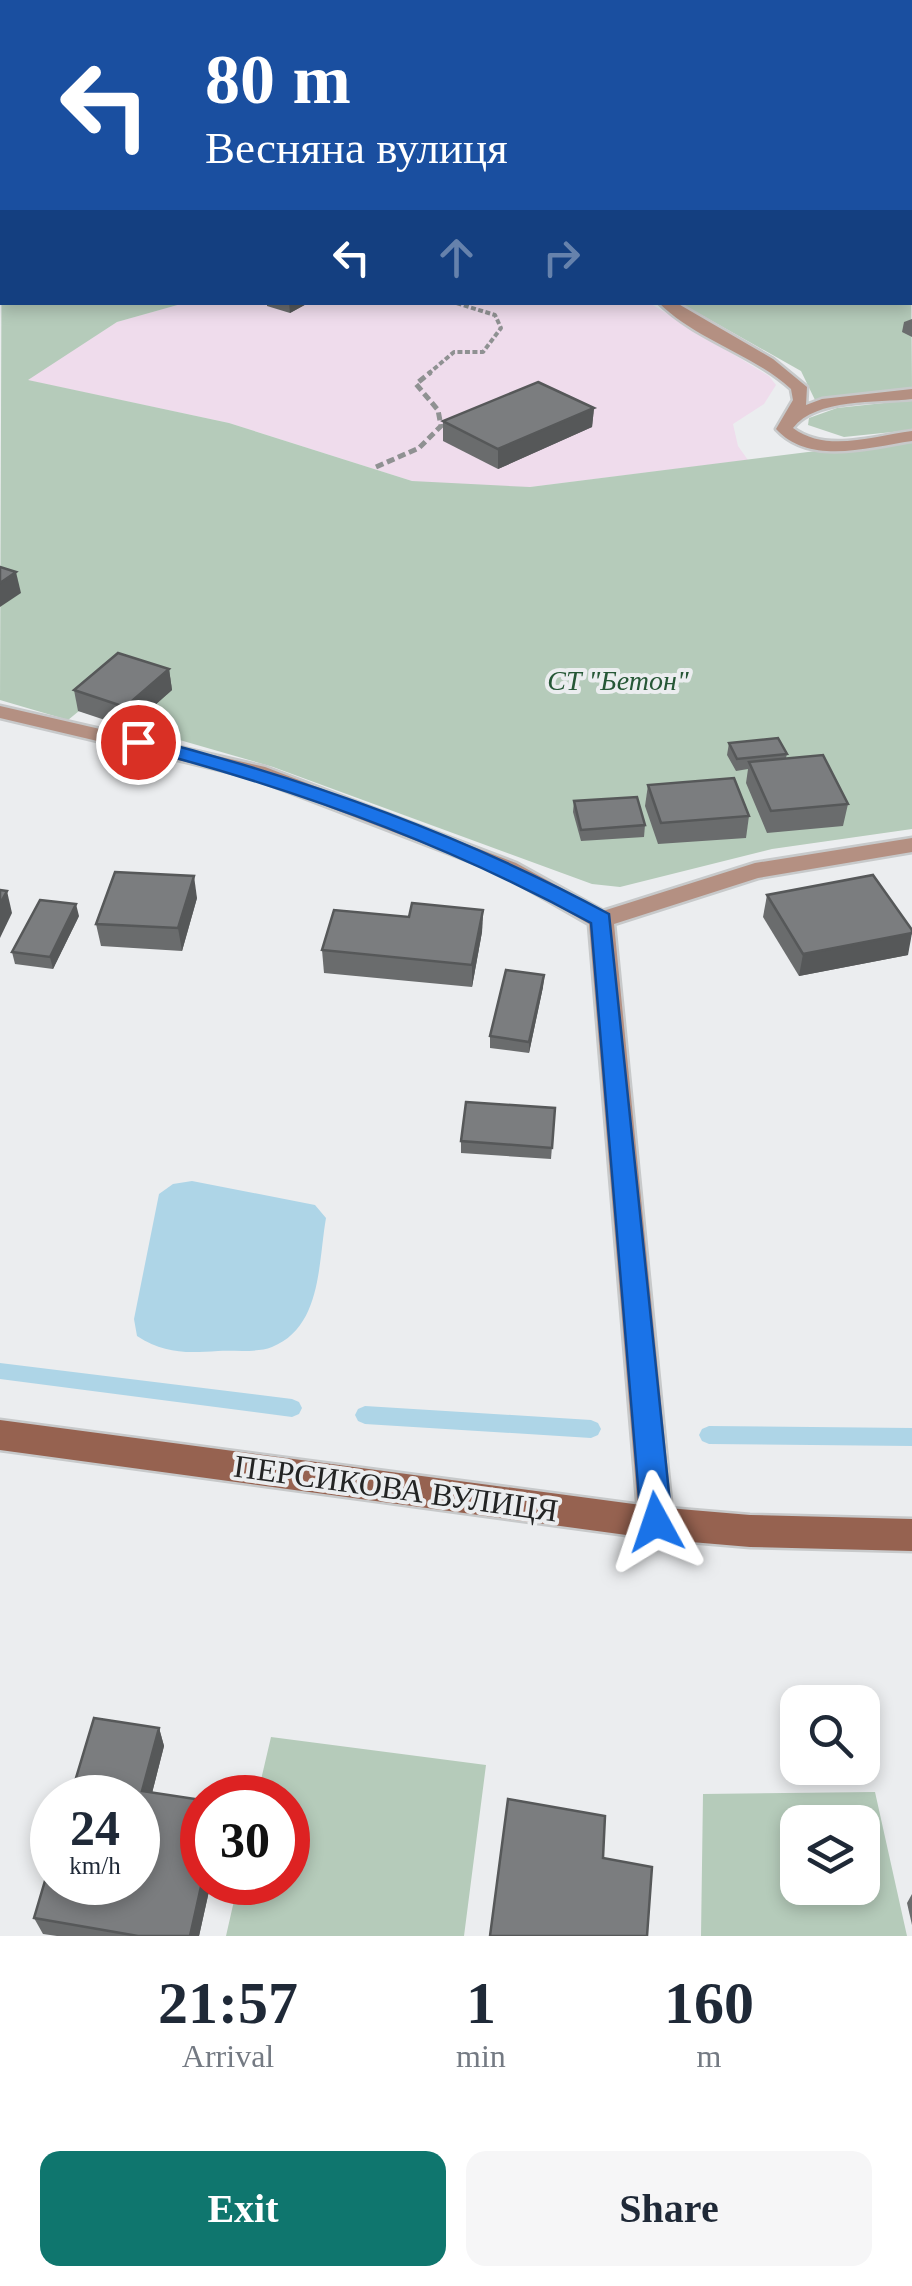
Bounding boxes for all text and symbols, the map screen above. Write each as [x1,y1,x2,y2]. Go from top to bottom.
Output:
icon: left [40,40,170,170]
text: 80 m [205,41,351,118]
text: Весняна вулиця [205,123,508,173]
icon: left [324,230,379,285]
icon: ahead [429,230,484,285]
icon: right [534,230,589,285]
park label: СТ "Бетон" [547,665,689,696]
pin [96,700,181,785]
icon: arrive [111,715,166,770]
street label: ПЕРСИКОВА ВУЛИЦЯ [232,1447,560,1529]
position arrow [604,1470,708,1574]
map controls [780,1685,880,1905]
button: search [780,1685,880,1785]
speed limit sign: 30 [180,1775,310,1905]
text: 24 [70,1800,120,1856]
button: layers [780,1805,880,1905]
text: km/h [69,1852,121,1879]
text: 21:57 [158,1970,298,2036]
text: 1 [466,1970,496,2036]
text: 160 [664,1970,754,2036]
text: Arrival [182,2038,274,2074]
text: min [456,2038,506,2074]
text: m [696,2038,721,2074]
button: Exit [40,2151,446,2266]
button: Share [466,2151,872,2266]

